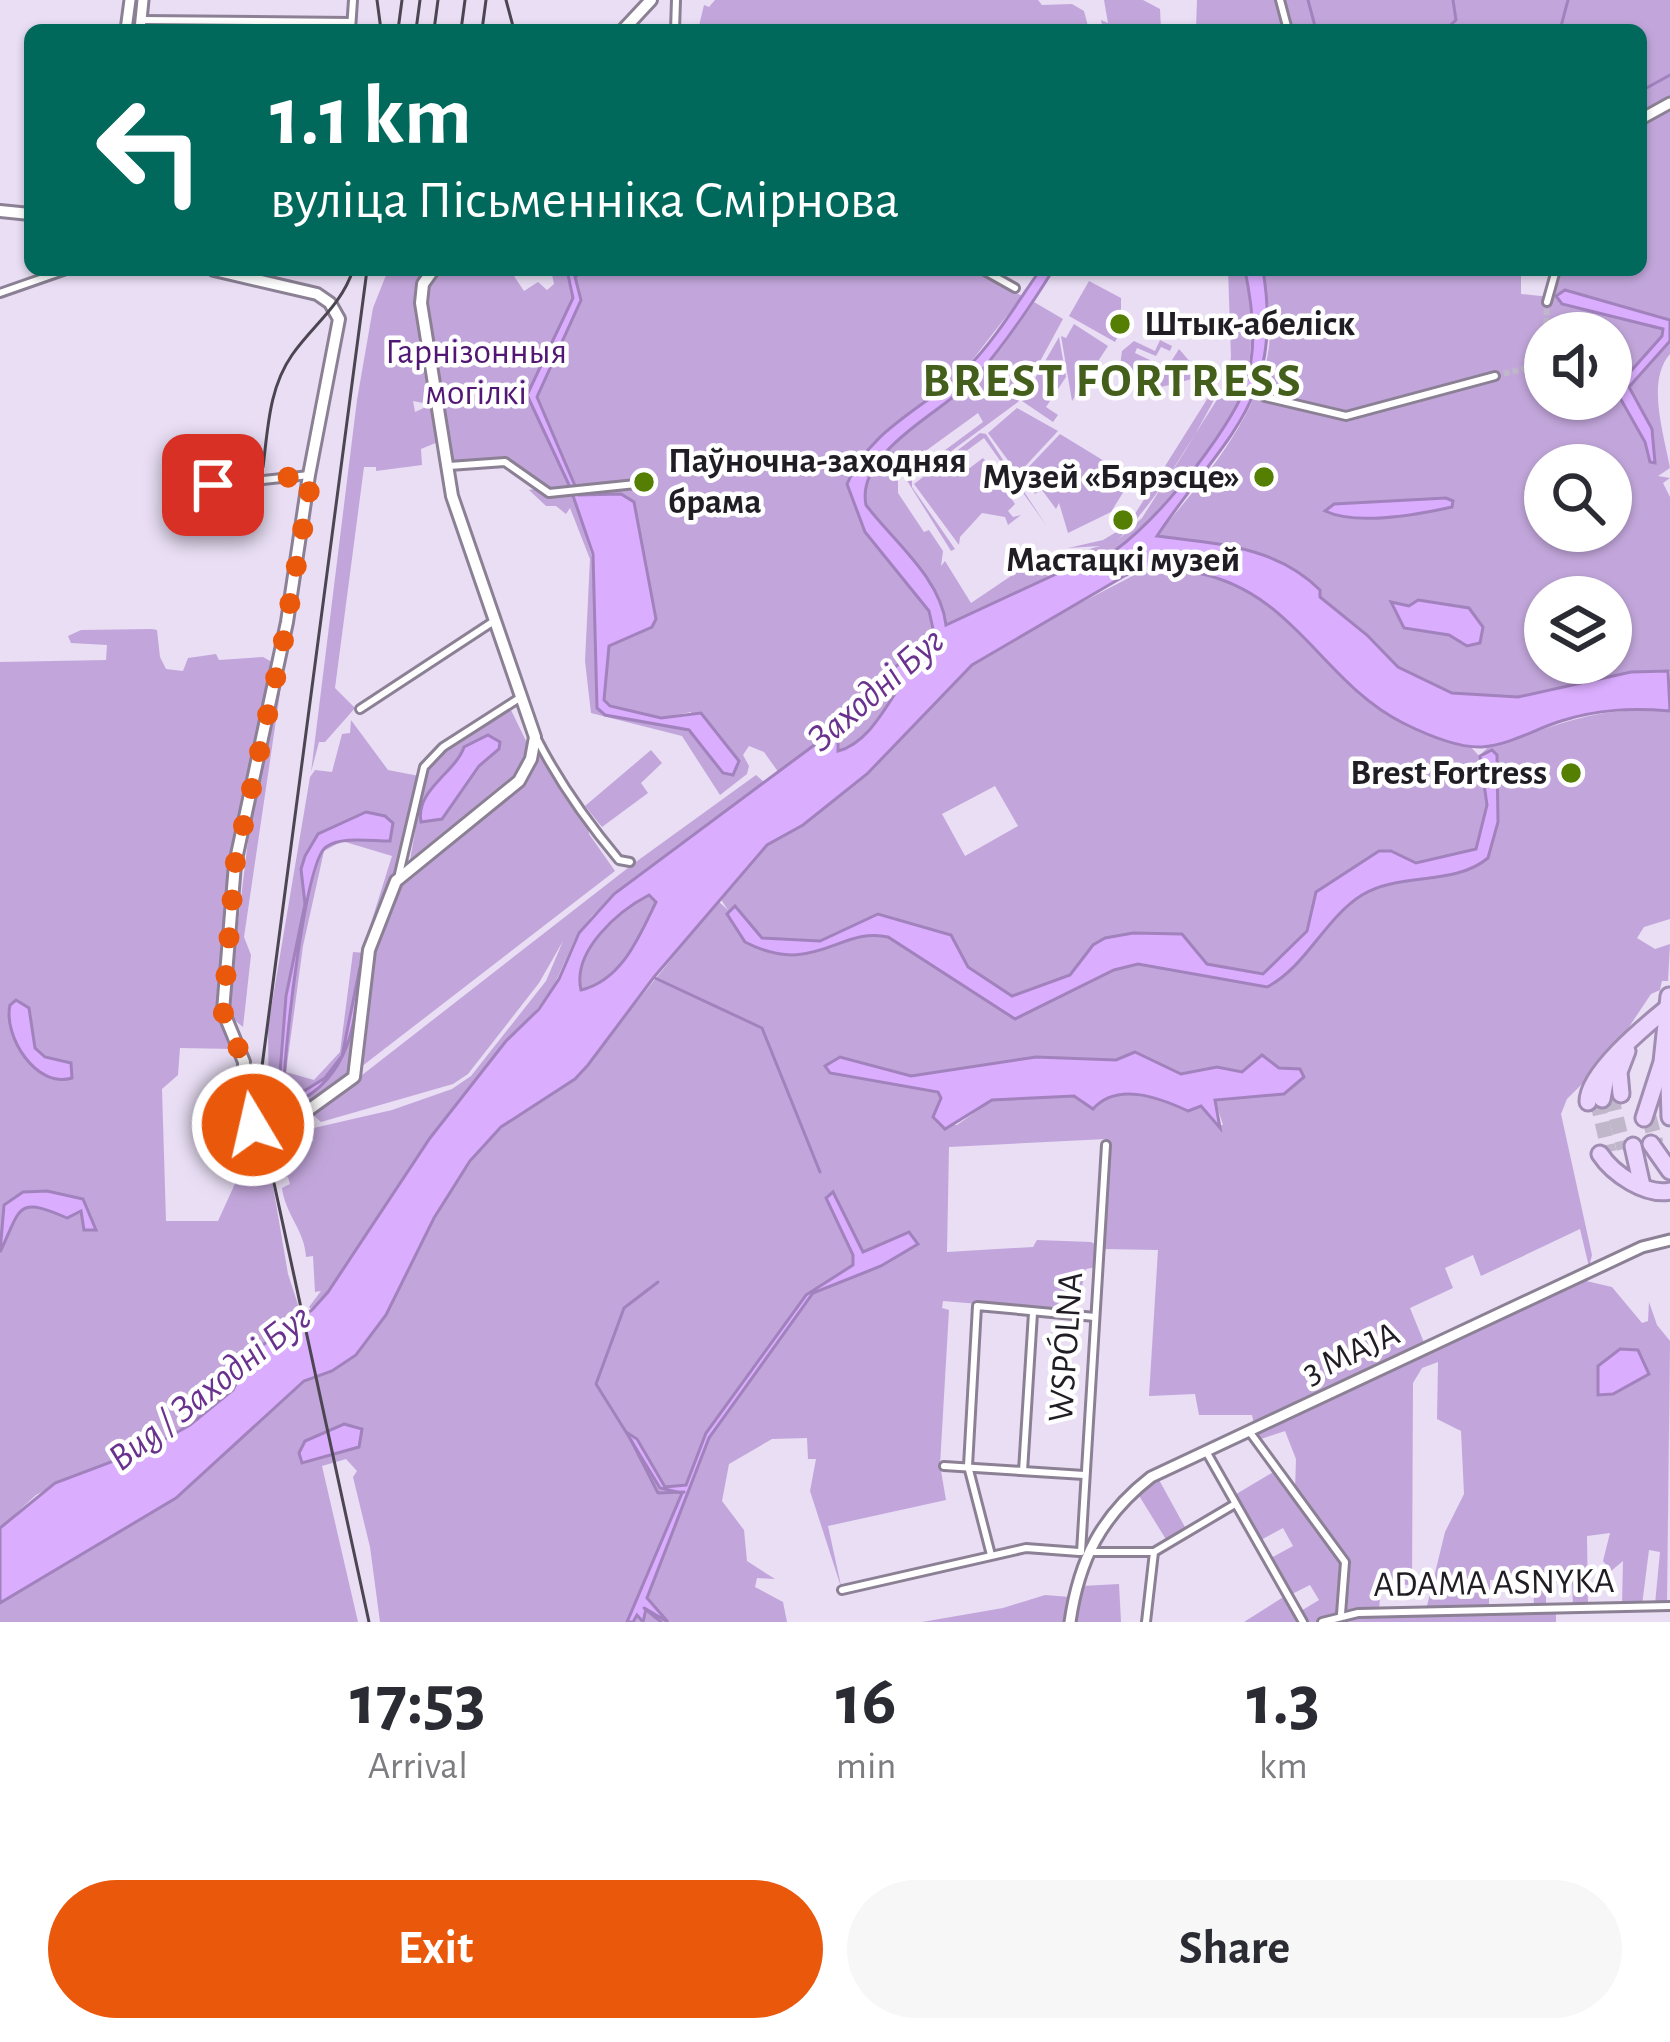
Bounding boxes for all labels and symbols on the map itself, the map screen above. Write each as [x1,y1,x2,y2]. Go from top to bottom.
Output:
place label: Штык-абеліск [1144,306,1355,342]
marker: Штык-абеліск [1107,311,1133,337]
park label: Гарнізонныя могілкі [385,334,567,411]
district label: BREST FORTRESS [922,358,1304,406]
pin [162,434,264,536]
place label: Паўночна-заходняя брама [668,443,967,520]
place label: Музей «Бярэсце» [982,459,1240,495]
marker: Музей «Бярэсце» [1251,464,1277,490]
marker: Паўночна-заходняя брама [631,469,657,495]
marker: Мастацкі музей [1110,507,1136,533]
place label: Мастацкі музей [1006,542,1240,578]
water label: Заходні Буг [800,621,952,759]
place label: Brest Fortress [1350,755,1547,791]
marker: Brest Fortress [1558,760,1584,786]
position arrow [190,1062,316,1188]
street label: WSPÓLNA [1041,1270,1089,1423]
water label: Bug / Заходні Буг [102,1297,318,1479]
street label: 3 MAJA [1297,1315,1405,1391]
street label: ADAMA ASNYKA [1373,1563,1615,1603]

